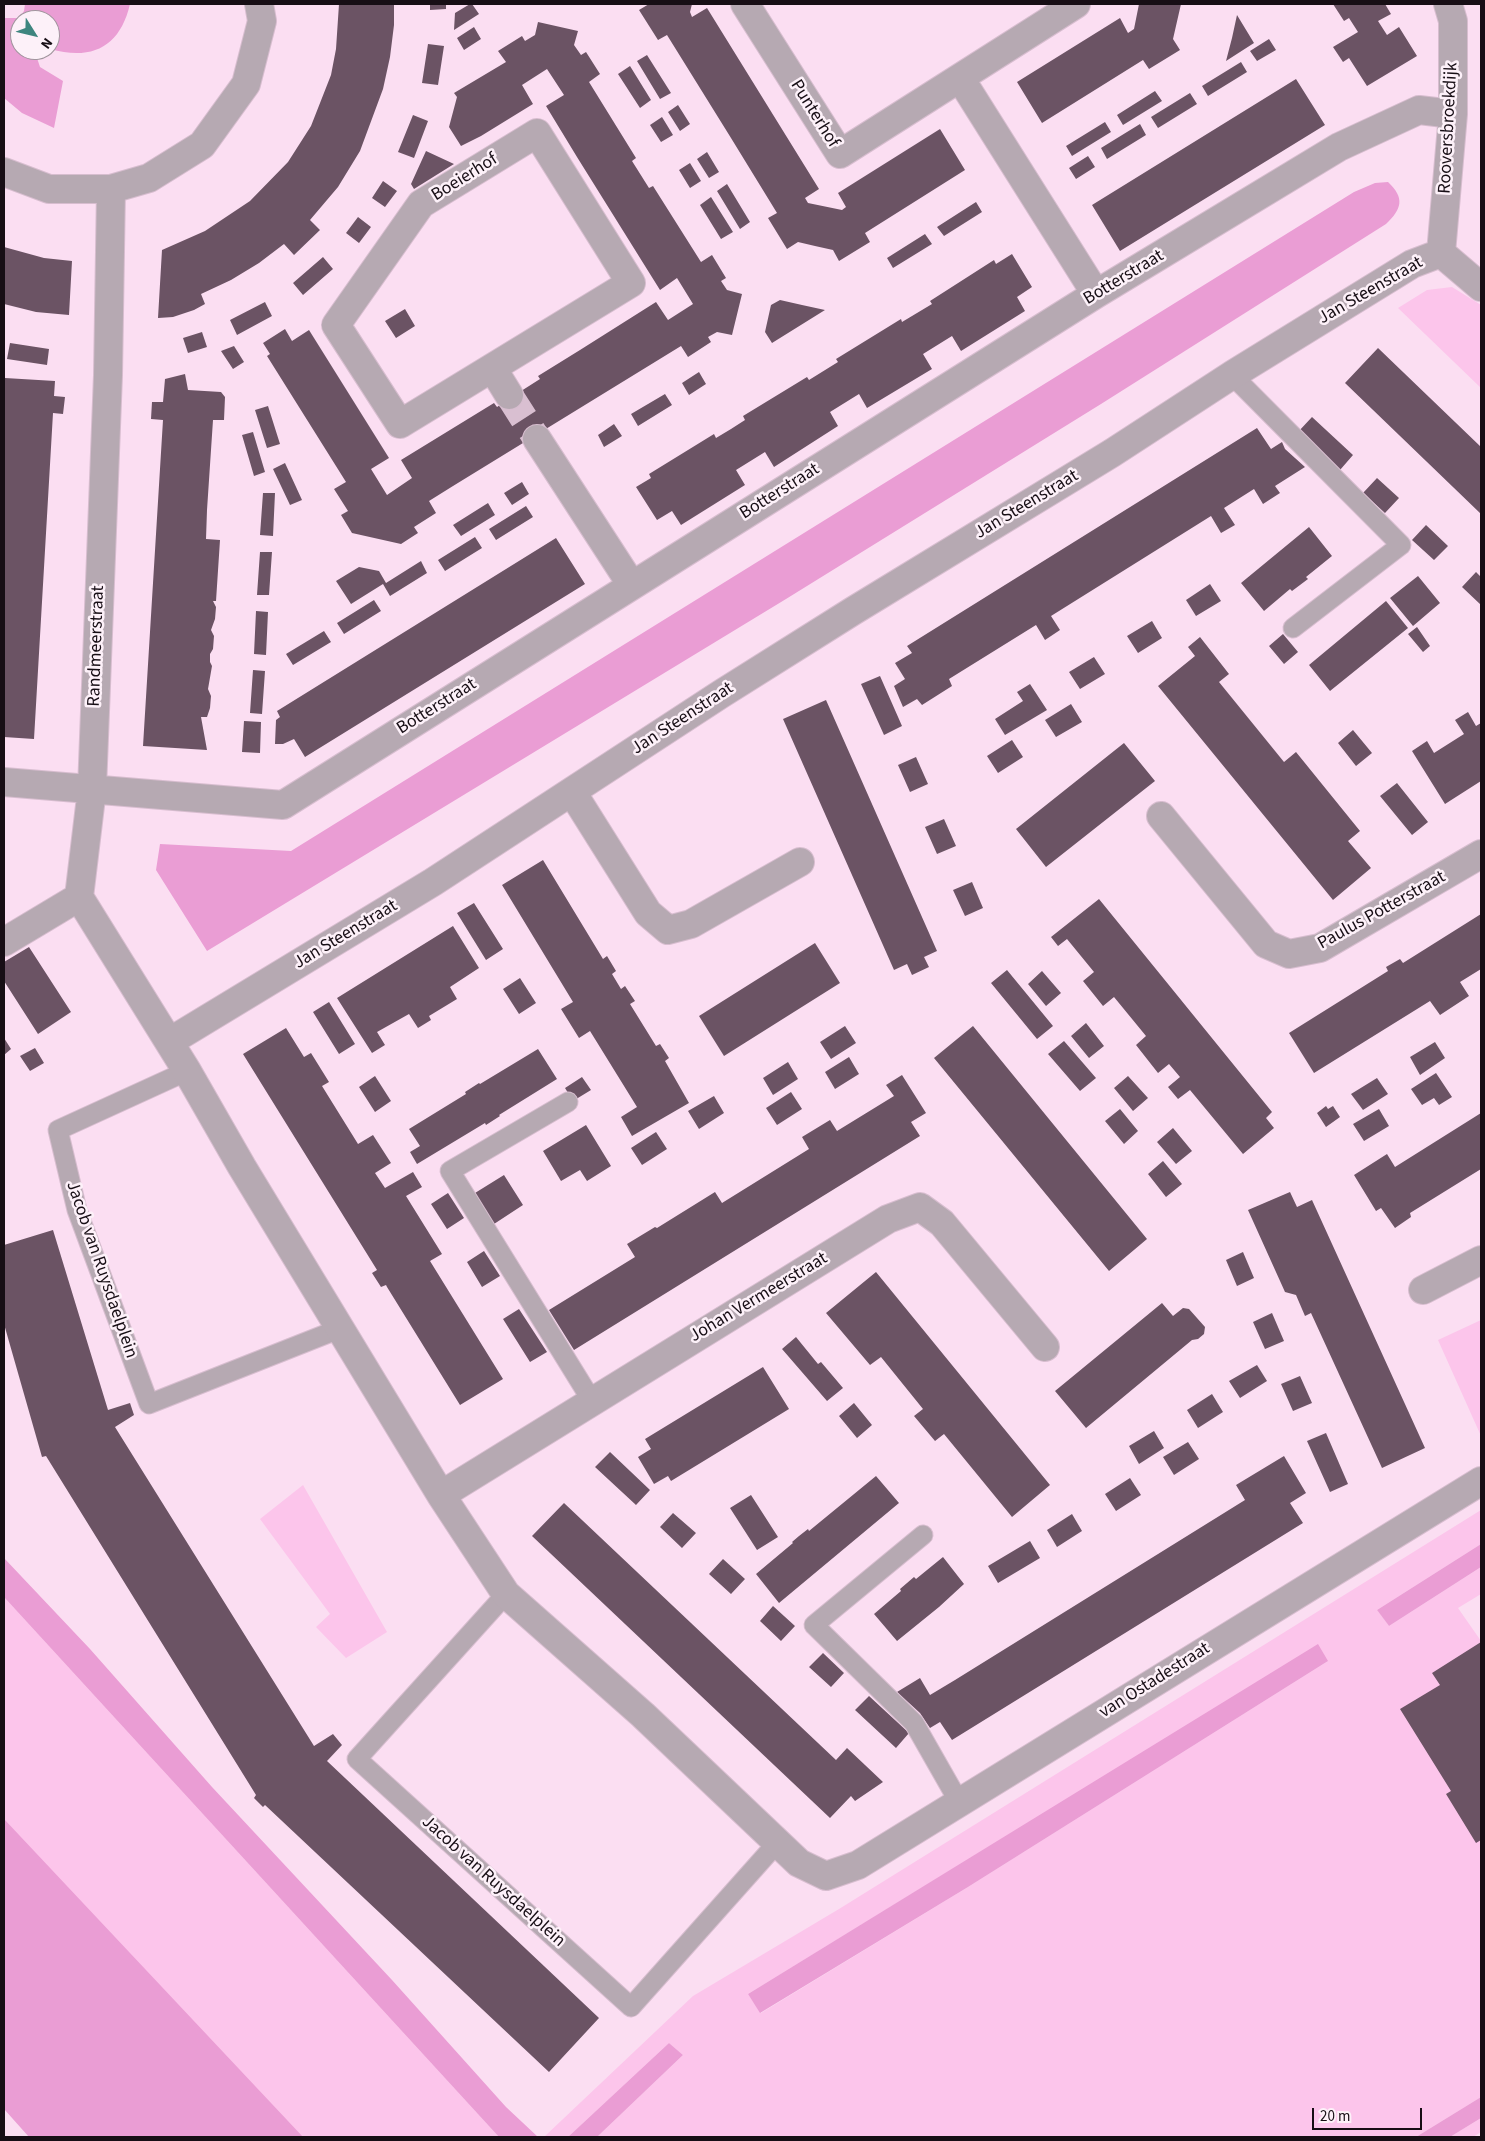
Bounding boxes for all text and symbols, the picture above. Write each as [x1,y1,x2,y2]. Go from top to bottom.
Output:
north arrow [10,10,60,60]
text: N [35,34,57,53]
street label: Rooversbroekdijk [1435,62,1463,194]
street label: Punterhof [785,76,843,152]
street label: Boeierhof [428,149,502,207]
street label: Botterstraat [1080,246,1168,310]
street label: Jan Steenstraat [1315,252,1427,330]
street label: Botterstraat [736,459,824,525]
street label: Jan Steenstraat [971,466,1083,544]
street label: Randmeerstraat [84,585,110,707]
street label: Botterstraat [393,674,481,740]
street label: Jan Steenstraat [628,678,738,760]
street label: Paulus Potterstraat [1314,867,1450,955]
street label: Jan Steenstraat [290,896,402,974]
street label: Jacob van Ruysdaelplein [61,1179,141,1361]
street label: Johan Vermeerstraat [686,1248,832,1348]
street label: van Ostadestraat [1096,1638,1214,1724]
street label: Jacob van Ruysdaelplein [417,1812,569,1952]
scale bar [1315,2098,1425,2130]
text: 20 m [1320,2106,1350,2127]

